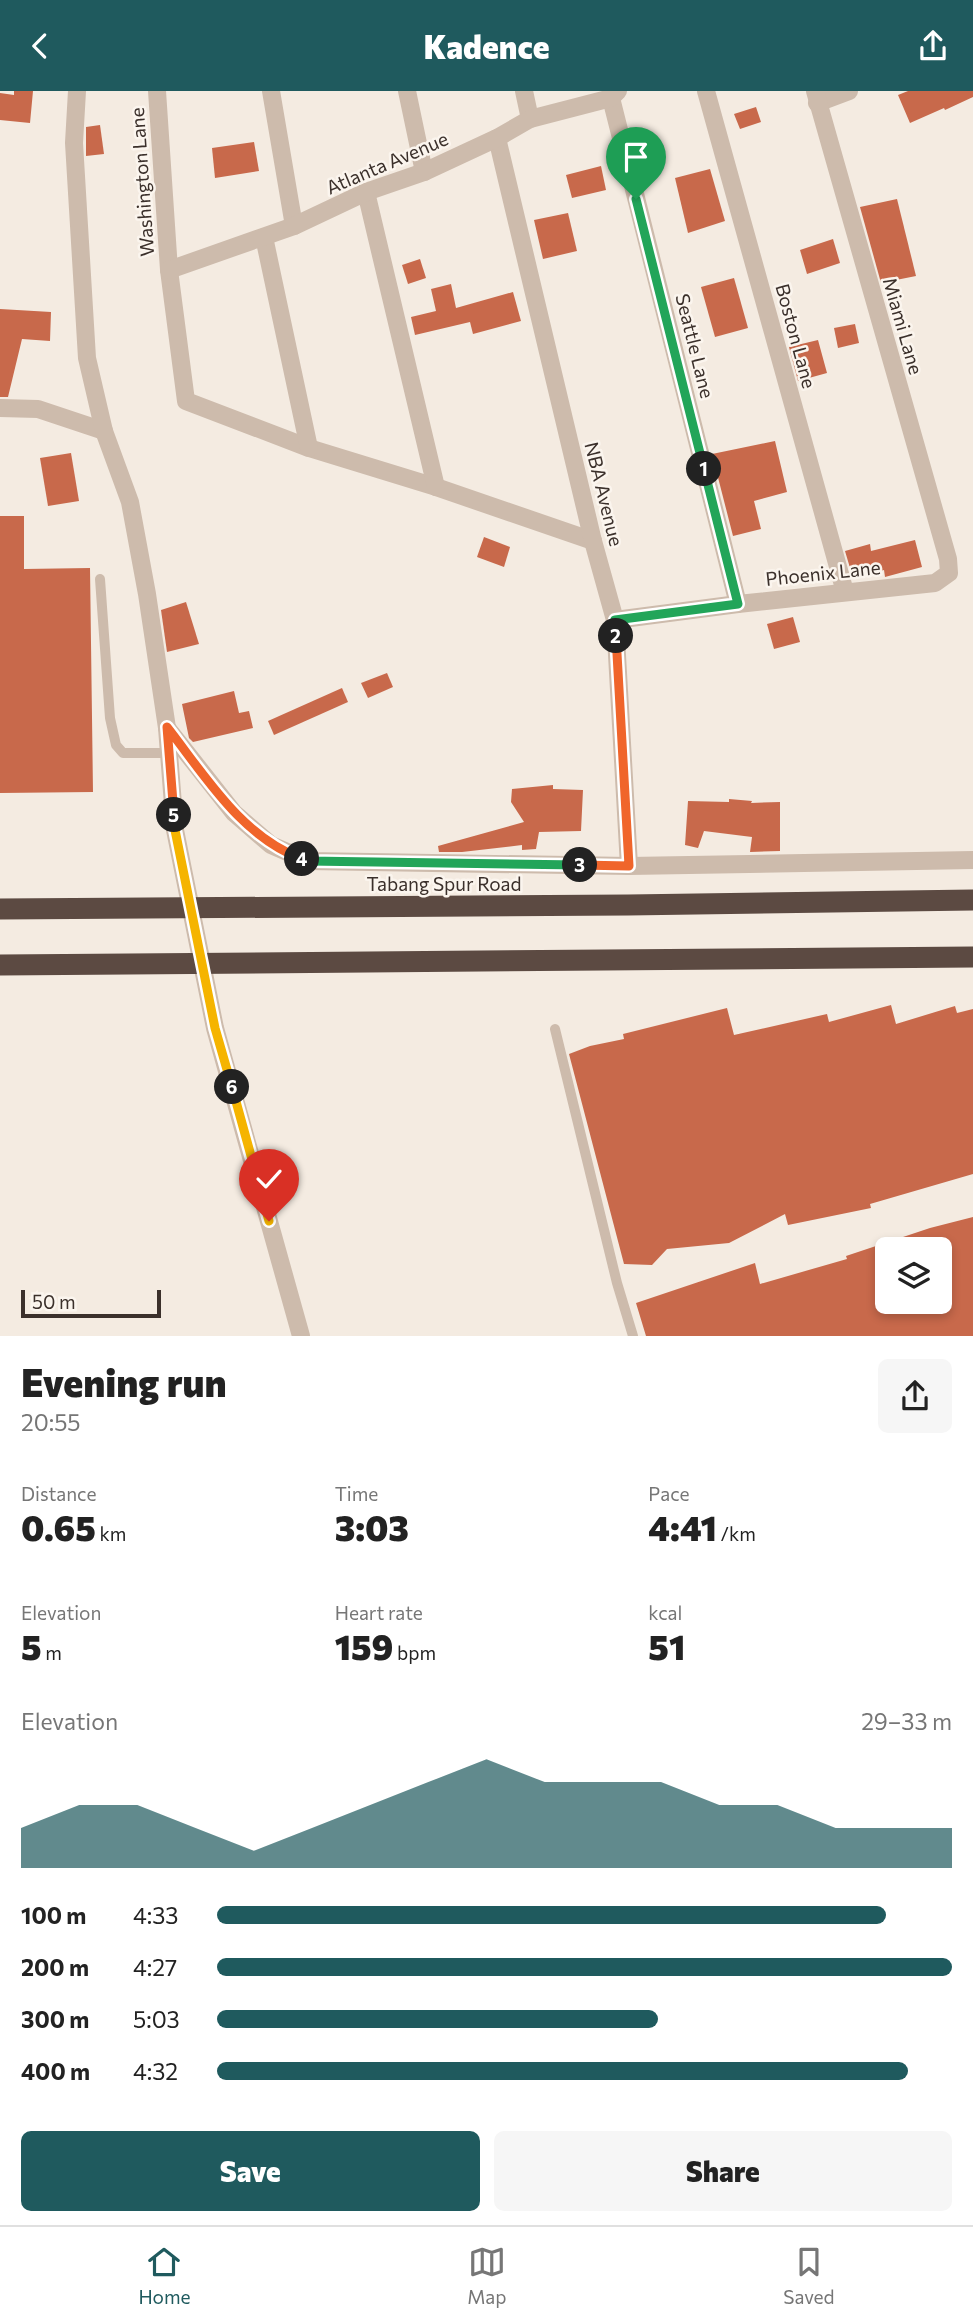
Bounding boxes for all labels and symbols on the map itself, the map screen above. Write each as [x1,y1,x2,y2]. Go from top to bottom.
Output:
street label: Washington Lane [125,107,158,257]
street label: Atlanta Avenue [322,126,451,199]
pin [606,127,666,199]
street label: Miami Lane [879,275,928,377]
street label: Boston Lane [771,281,821,391]
street label: Seattle Lane [671,291,720,401]
street label: NBA Avenue [580,439,629,548]
pin: 1 [686,451,722,487]
street label: Phoenix Lane [764,555,882,590]
pin: 2 [598,619,634,653]
pin: 5 [156,797,192,833]
pin: 4 [284,841,320,877]
pin: 3 [562,847,598,883]
street label: Tabang Spur Road [366,872,522,895]
pin: 6 [215,1069,250,1105]
pin [239,1149,299,1221]
scale bar [21,1287,161,1319]

